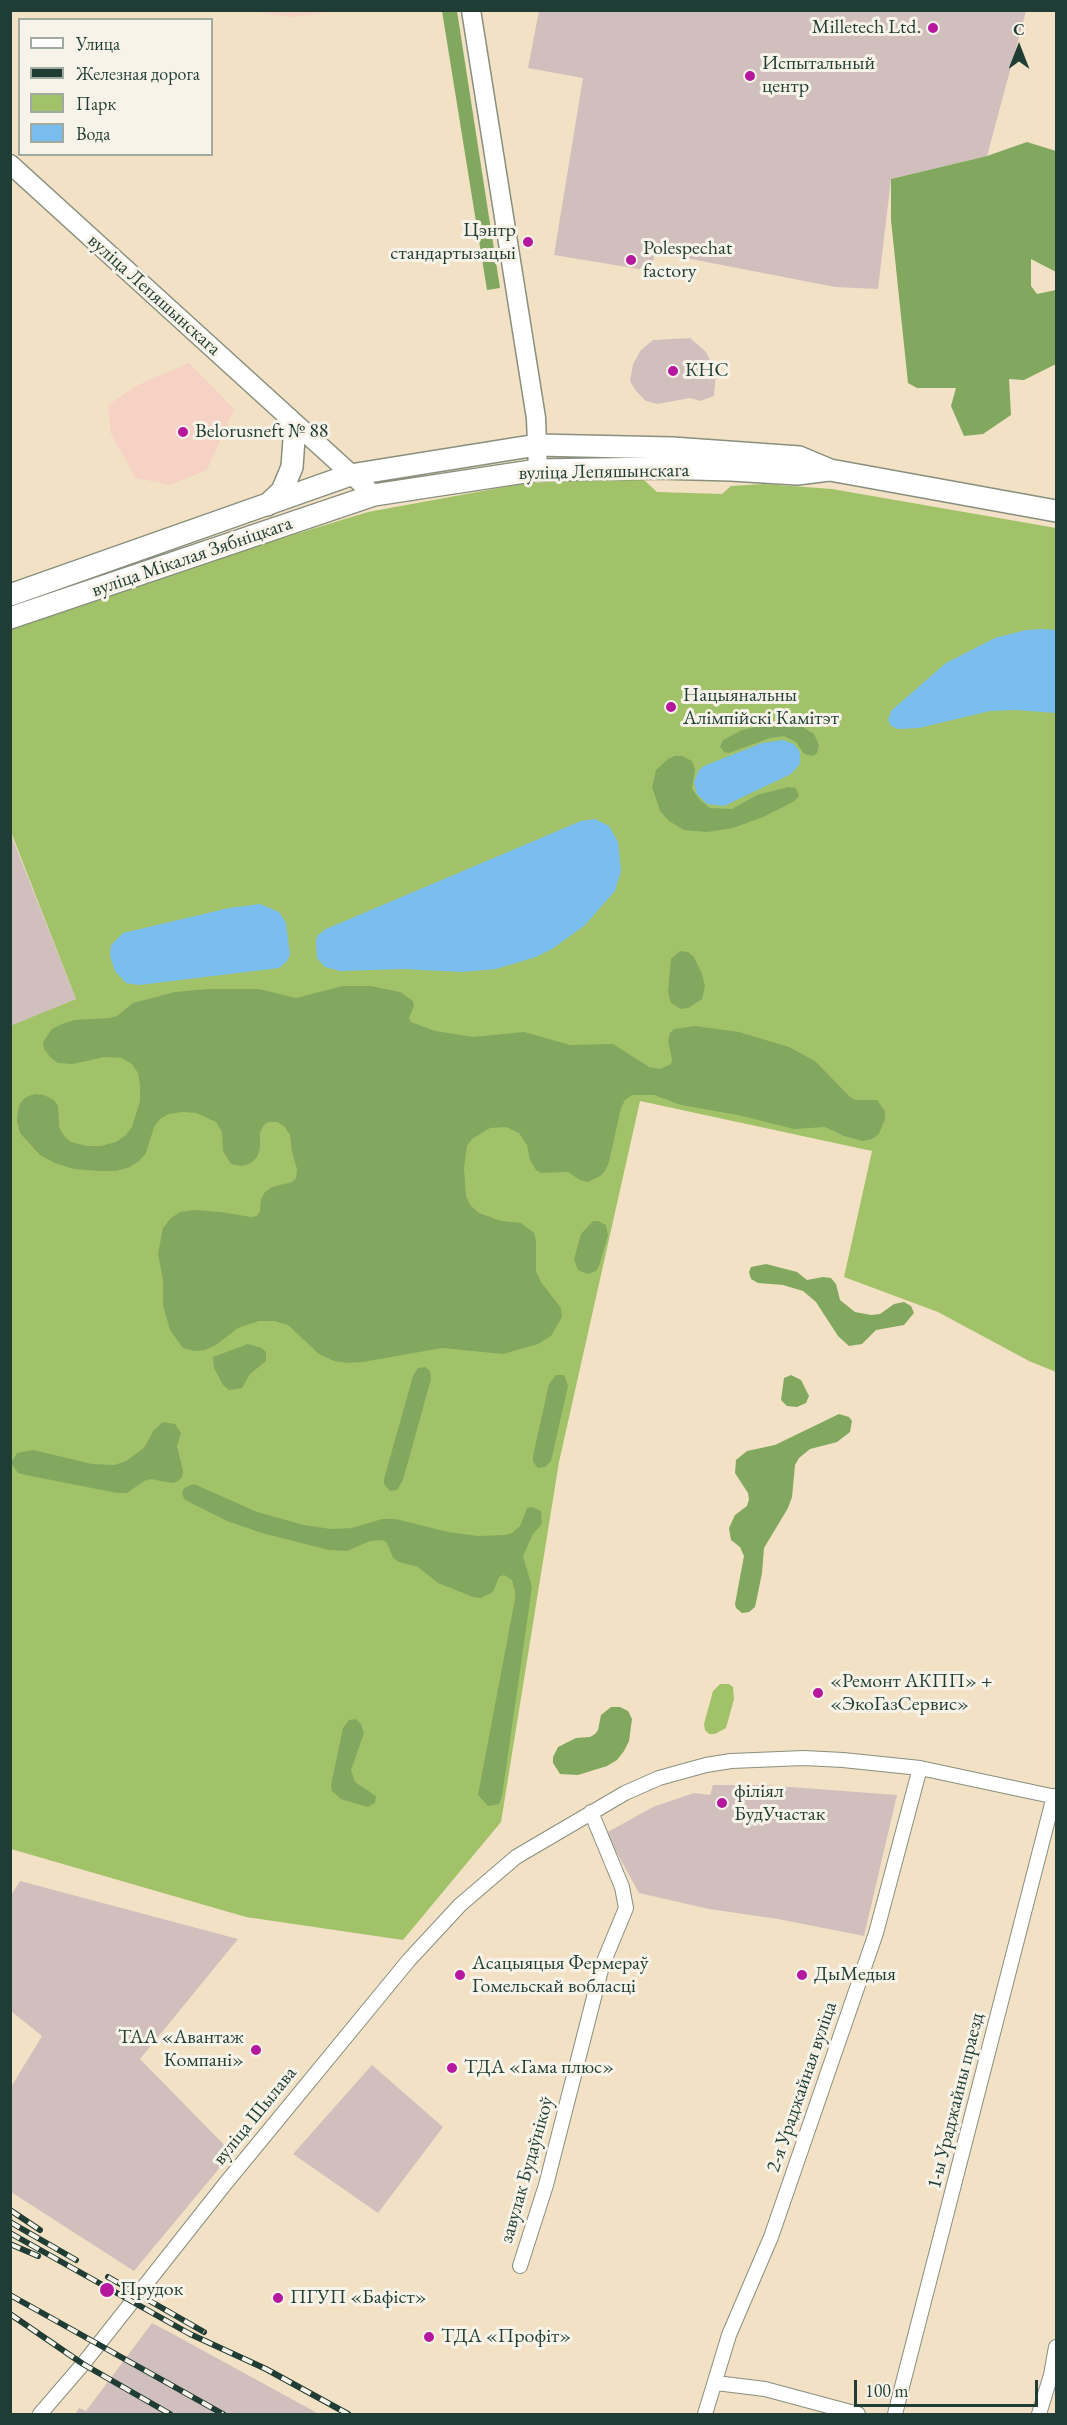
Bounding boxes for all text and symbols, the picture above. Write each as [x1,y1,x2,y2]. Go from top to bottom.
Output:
place label: Milletech Ltd. [812,16,921,40]
legend [18,18,213,156]
north arrow [989,18,1049,78]
text: С [1013,19,1025,40]
marker: Milletech Ltd. [926,21,940,35]
text: Улица [76,32,120,55]
place label: Испытальный центр [762,52,875,99]
text: Железная дорога [76,62,200,85]
marker: Испытальный центр [743,69,757,83]
text: Парк [76,92,116,115]
text: Вода [76,122,110,145]
place label: Цэнтр стандартызацыі [390,219,516,266]
street label: вуліца Лепяшынскага [82,229,226,361]
marker: Цэнтр стандартызацыі [521,235,535,249]
place label: Polespechat factory [643,237,732,284]
marker: Polespechat factory [624,253,638,267]
place label: КНС [685,359,729,383]
marker: КНС [666,364,680,378]
place label: Belorusneft № 88 [195,420,328,444]
marker: Belorusneft № 88 [176,425,190,439]
street label: вуліца Лепяшынскага [518,459,690,485]
street label: вуліца Мікалая Зябніцкага [89,511,295,603]
place label: Нацыянальны Алімпійскі Камітэт [683,684,839,731]
marker: Нацыянальны Алімпійскі Камітэт [664,700,678,714]
place label: «Ремонт АКПП» + «ЭкоГазСервис» [830,1670,993,1717]
marker: «Ремонт АКПП» + «ЭкоГазСервис» [811,1686,825,1700]
place label: філіял БудУчастак [734,1780,825,1827]
marker: філіял БудУчастак [715,1796,729,1810]
place label: Асацыяцыя Фермераў Гомельскай вобласці [472,1952,649,1999]
place label: ДыМедыя [814,1963,896,1987]
marker: Асацыяцыя Фермераў Гомельскай вобласці [453,1968,467,1982]
marker: ДыМедыя [795,1968,809,1982]
street label: 2-я Ураджайная вуліца [762,1999,842,2175]
street label: 1-ы Ураджайны праезд [923,2011,989,2191]
place label: ТАА «Авантаж Компані» [118,2026,244,2073]
marker: ТАА «Авантаж Компані» [249,2043,263,2057]
place label: ТДА «Гама плюс» [464,2056,614,2080]
marker: ТДА «Гама плюс» [445,2061,459,2075]
street label: вуліца Шылава [208,2062,302,2170]
street label: завулак Будаўнікоў [495,2094,559,2246]
place label: Прудок [120,2278,183,2302]
marker: Прудок [98,2281,116,2299]
place label: ПГУП «Бафіст» [290,2286,427,2310]
marker: ПГУП «Бафіст» [271,2291,285,2305]
place label: ТДА «Профіт» [441,2325,571,2349]
marker: ТДА «Профіт» [422,2330,436,2344]
scale bar [857,2368,1042,2406]
text: 100 m [865,2379,909,2402]

